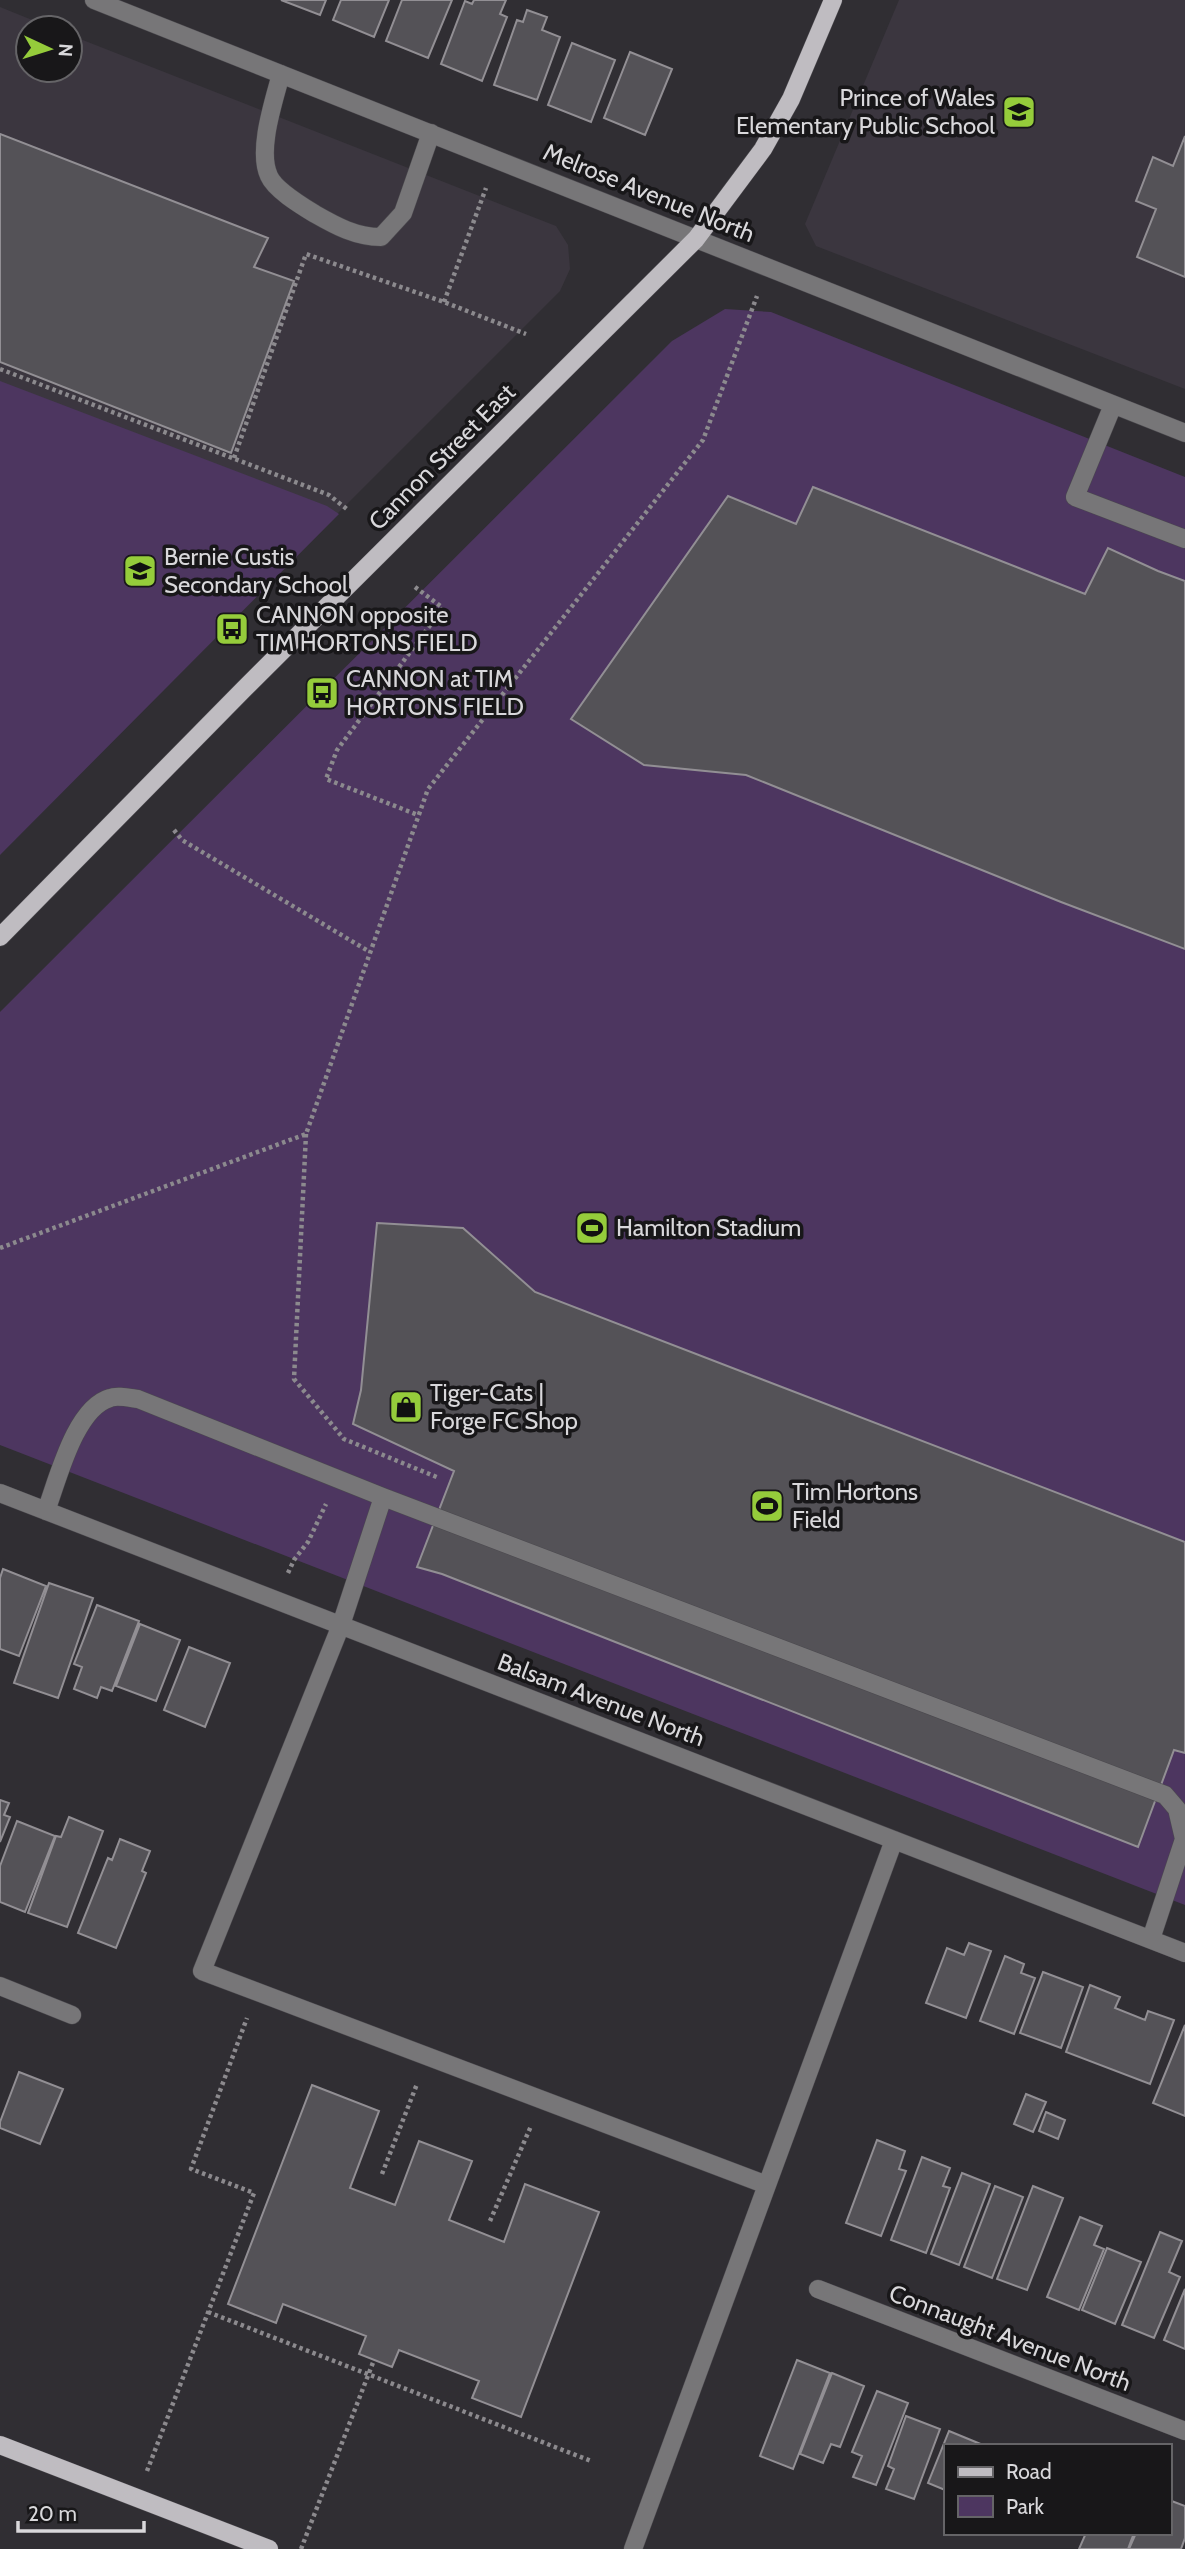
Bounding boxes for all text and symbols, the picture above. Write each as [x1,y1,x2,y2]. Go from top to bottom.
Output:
north arrow [14,14,84,84]
text: N [54,43,77,58]
place label: Prince of Wales Elementary Public School [736,83,995,140]
school or university icon: Prince of Wales Elementary Public School [1000,93,1038,131]
street label: Melrose Avenue North [539,137,759,248]
street label: Cannon Street East [362,377,521,536]
place label: Bernie Custis Secondary School [164,542,348,599]
school or university icon: Bernie Custis Secondary School [121,552,159,590]
place label: CANNON opposite TIM HORTONS FIELD [256,600,478,657]
bus stop icon: CANNON opposite TIM HORTONS FIELD [213,610,251,648]
place label: CANNON at TIM HORTONS FIELD [346,664,524,721]
bus stop icon: CANNON at TIM HORTONS FIELD [303,674,341,712]
sports icon: Hamilton Stadium [573,1209,611,1247]
place label: Hamilton Stadium [616,1213,801,1242]
place label: Tiger-Cats | Forge FC Shop [430,1378,578,1435]
shop icon: Tiger-Cats | Forge FC Shop [387,1388,425,1426]
place label: Tim Hortons Field [792,1477,918,1534]
sports icon: Tim Hortons Field [748,1487,786,1525]
street label: Balsam Avenue North [494,1647,709,1752]
street label: Connaught Avenue North [885,2278,1135,2397]
legend [944,2444,1171,2535]
text: Road [1006,2459,1052,2484]
scale bar [18,2490,144,2534]
text: Park [1006,2494,1044,2519]
text: 20 m [28,2501,77,2526]

